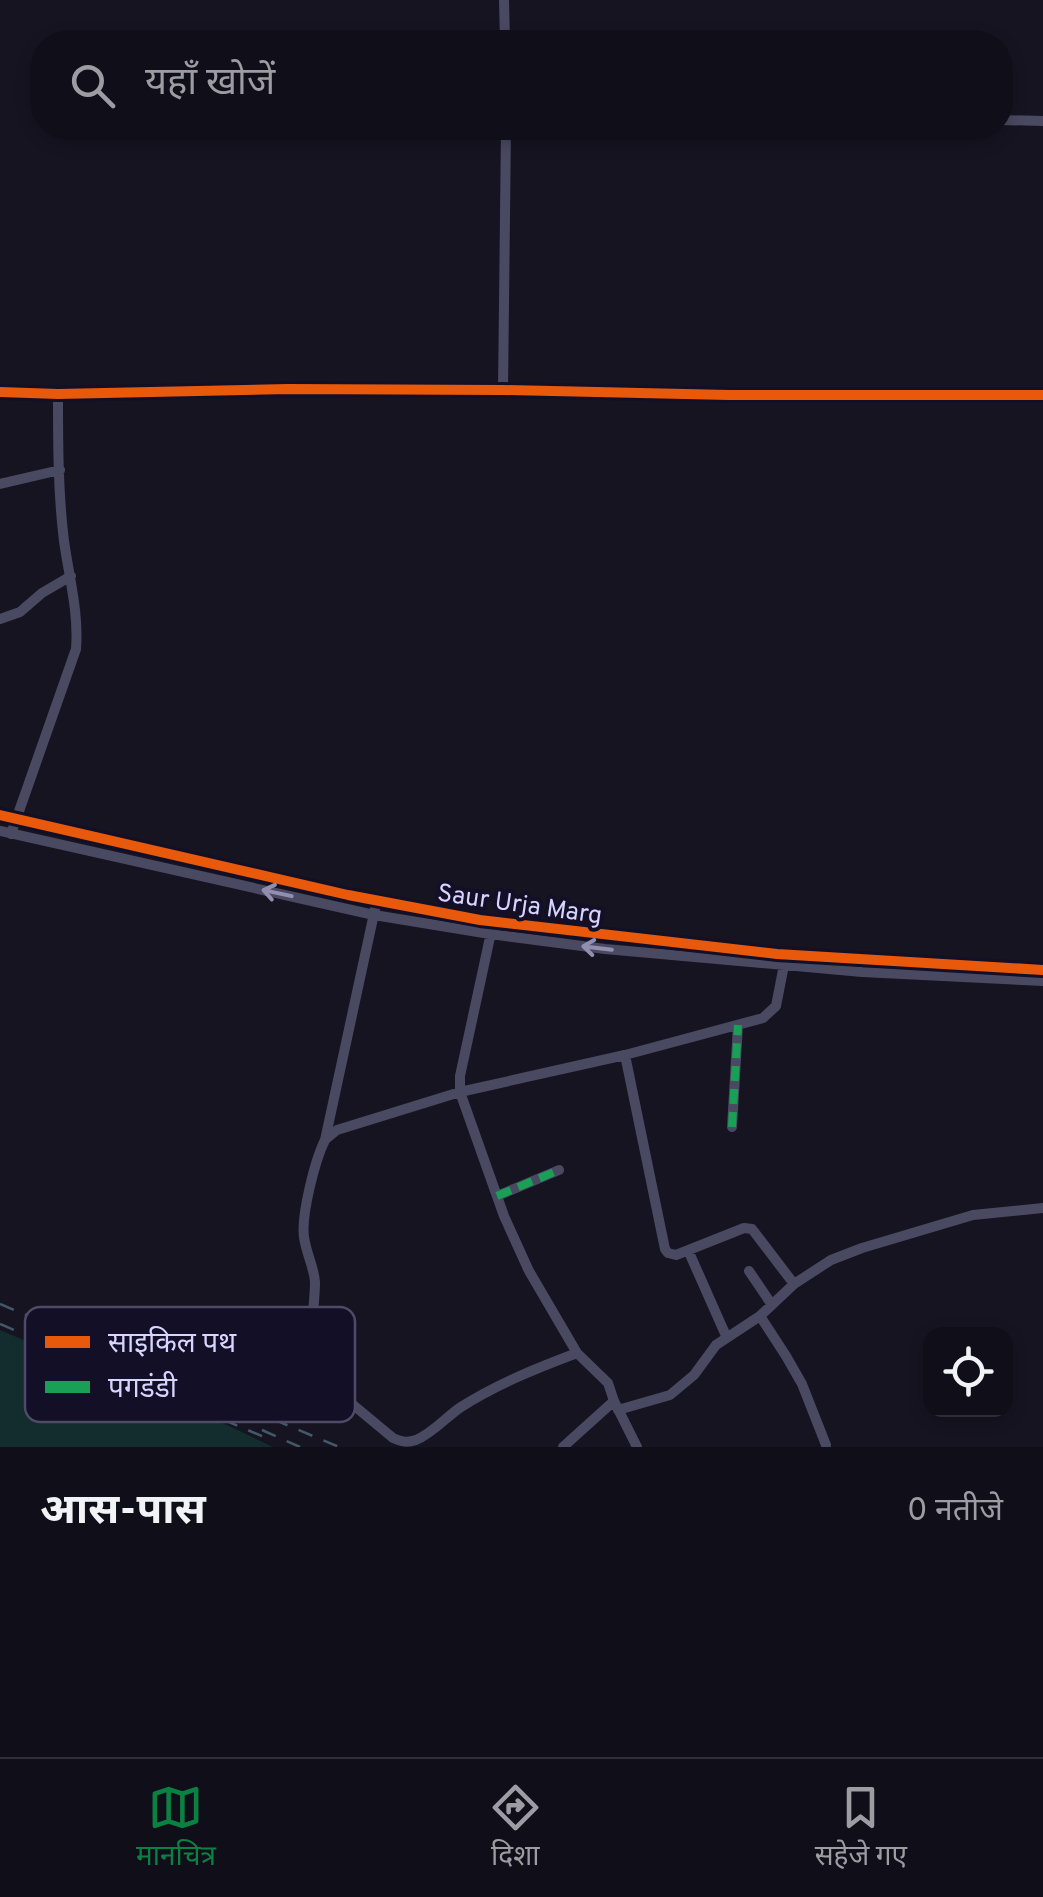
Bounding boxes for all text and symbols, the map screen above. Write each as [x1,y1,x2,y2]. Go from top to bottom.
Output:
search box [30,30,1013,140]
icon: search [65,58,120,113]
text: यहाँ खोजें [145,60,275,109]
street label: Saur Urja Marg [435,879,604,933]
one-way arrow [262,883,294,901]
one-way arrow [581,938,613,957]
legend [25,1307,355,1422]
text: साइकिल पथ [108,1326,237,1363]
map controls [923,1327,1013,1417]
button: locate [923,1327,1013,1417]
text: पगडंडी [108,1371,178,1408]
text: आस-पास [40,1486,206,1539]
text: 0 नतीजे [907,1492,1003,1532]
tab: मानचित्र [136,1780,216,1876]
tab: दिशा [488,1780,543,1876]
tab: सहेजे गए [815,1780,907,1876]

